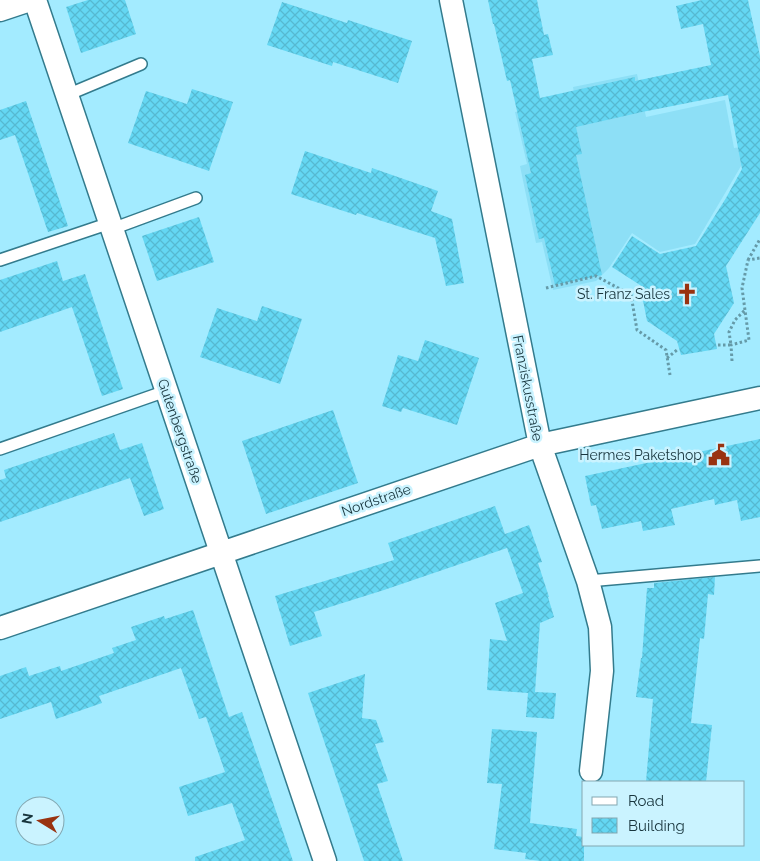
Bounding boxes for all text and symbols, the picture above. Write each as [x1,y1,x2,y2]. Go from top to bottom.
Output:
church icon: St. Franz Sales [674,281,700,307]
place label: St. Franz Sales [577,286,670,302]
street label: Franziskusstraße [510,334,546,442]
street label: Gutenbergstraße [155,377,205,485]
public building icon: Hermes Paketshop [706,442,732,468]
place label: Hermes Paketshop [579,447,702,463]
street label: Nordstraße [339,481,413,519]
legend [582,781,745,846]
text: Road [628,792,664,810]
north arrow [15,796,65,846]
text: N [18,812,36,825]
text: Building [628,817,685,835]

